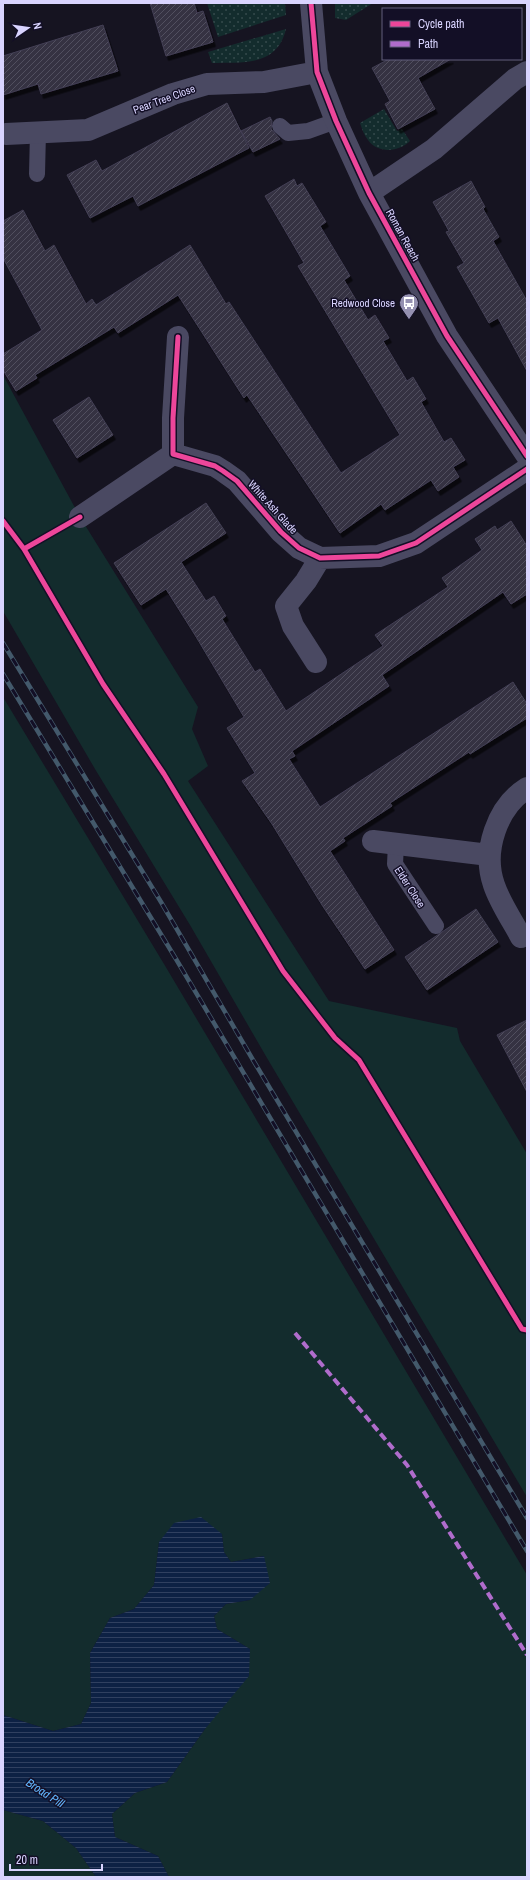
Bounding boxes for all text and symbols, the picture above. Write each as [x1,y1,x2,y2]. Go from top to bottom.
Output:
north arrow [8,8,48,48]
legend [382,8,522,60]
text: Cycle path [418,16,465,32]
text: N [30,21,45,30]
text: Path [418,36,438,52]
street label: Pear Tree Close [131,81,197,117]
street label: Roman Reach [383,206,423,264]
bus stop icon: Redwood Close [398,292,420,320]
place label: Redwood Close [331,296,395,310]
street label: White Ash Glade [245,477,301,537]
street label: Elder Close [391,864,429,910]
water label: Broad Pill [23,1775,68,1812]
scale bar [10,1846,102,1872]
text: 20 m [16,1852,38,1868]

